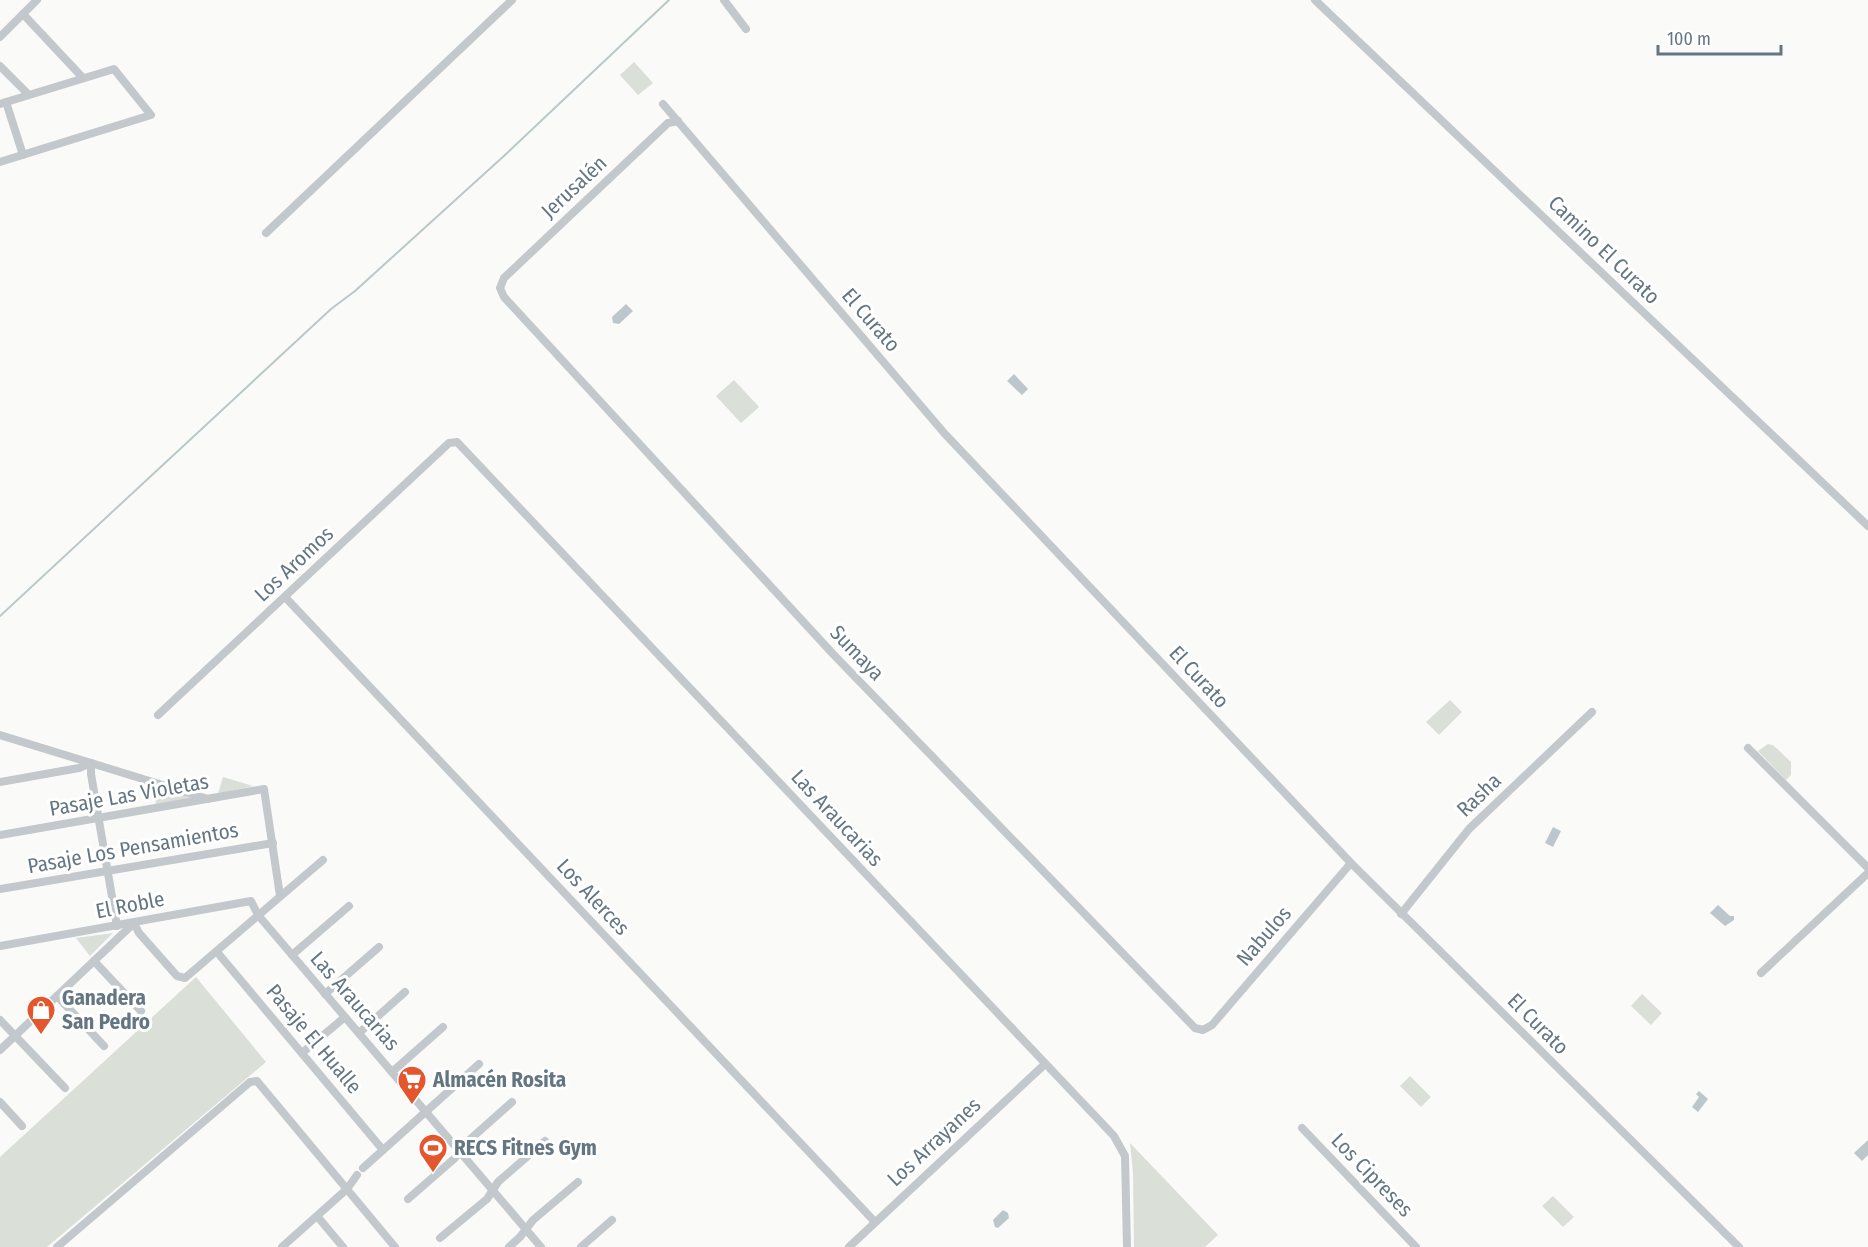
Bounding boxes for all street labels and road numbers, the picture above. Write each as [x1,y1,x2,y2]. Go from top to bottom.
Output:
street label: Jerusalén [536,150,612,224]
street label: Camino El Curato [1543,190,1665,310]
street label: El Curato [836,283,906,357]
street label: Los Aromos [249,521,339,607]
street label: Sumaya [824,620,890,686]
street label: El Curato [1164,640,1234,714]
street label: Las Araucarias [786,764,888,872]
street label: Pasaje Las Violetas [47,768,211,822]
street label: Rasha [1451,768,1507,822]
street label: Pasaje Los Pensamientos [26,817,240,879]
street label: Los Alerces [551,853,635,941]
street label: El Roble [93,886,167,924]
street label: Nabulos [1231,901,1297,971]
street label: Las Araucarias [305,946,405,1056]
street label: Pasaje El Hualle [261,979,367,1099]
street label: El Curato [1502,988,1574,1060]
street label: Los Arrayanes [882,1092,986,1192]
street label: Los Cipreses [1326,1128,1418,1222]

